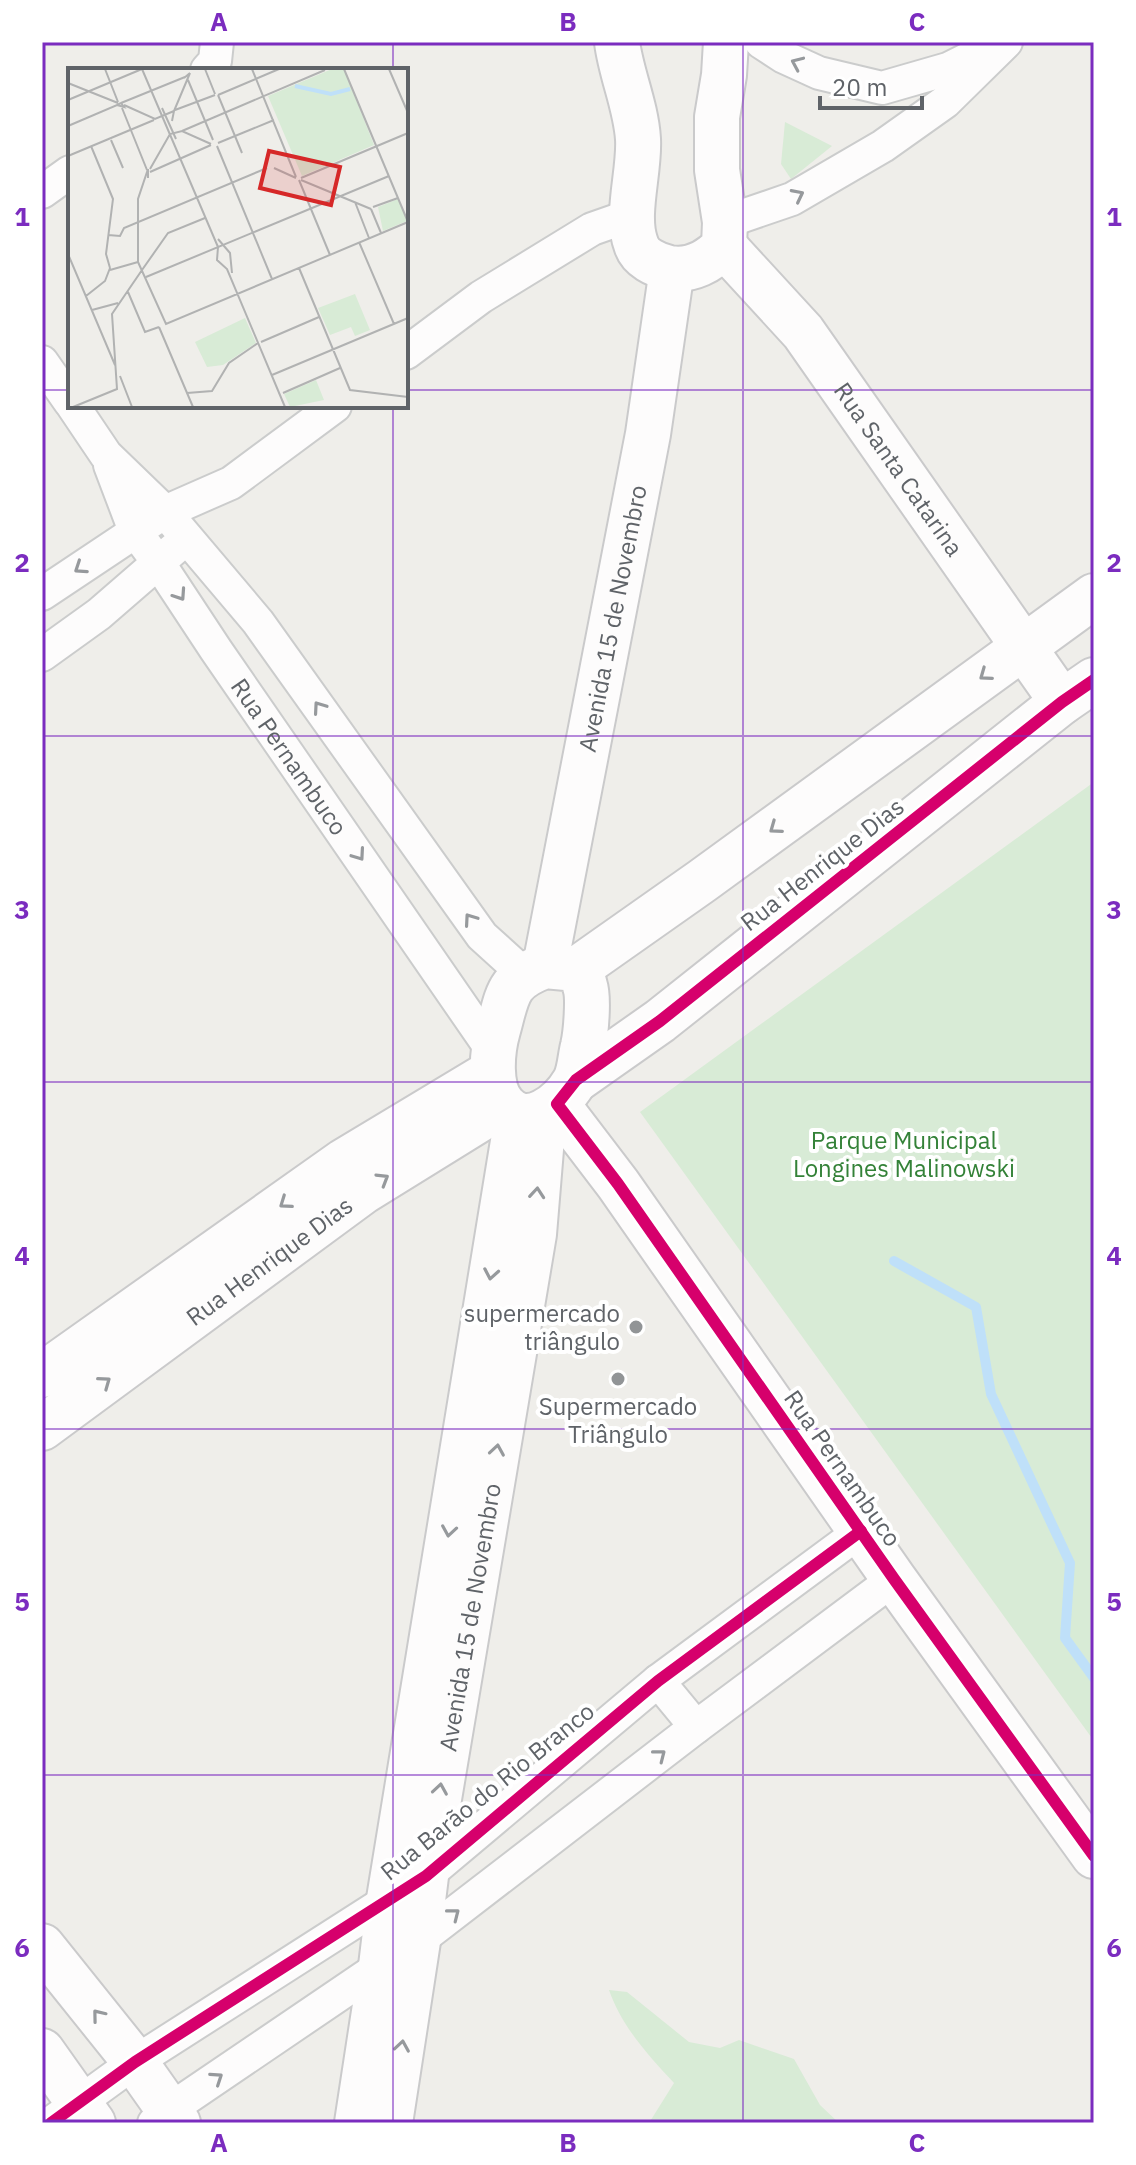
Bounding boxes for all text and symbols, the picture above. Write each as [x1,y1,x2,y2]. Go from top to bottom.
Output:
text: A [210,4,228,38]
text: B [559,4,577,38]
text: C [909,4,926,38]
one-way arrow [790,57,805,73]
scale bar [820,60,922,110]
inset map [68,68,408,408]
text: 20 m [832,71,887,103]
one-way arrow [789,189,804,204]
text: 1 [14,199,30,233]
text: 1 [1106,199,1122,233]
street label: Rua Santa Catarina [827,376,971,562]
street label: Avenida 15 de Novembro [571,482,654,755]
text: 2 [14,545,30,579]
text: 2 [1106,545,1122,579]
one-way arrow [74,558,88,573]
one-way arrow [170,586,185,600]
one-way arrow [979,665,994,679]
street label: Rua Pernambuco [224,672,355,841]
one-way arrow [314,702,329,716]
street label: Rua Henrique Dias [734,790,910,938]
one-way arrow [769,818,784,833]
one-way arrow [349,847,364,861]
text: 3 [14,892,30,926]
text: 3 [1106,892,1122,926]
one-way arrow [465,913,479,928]
park label: Parque Municipal Longines Malinowski [793,1124,1015,1184]
one-way arrow [374,1174,389,1189]
one-way arrow [528,1186,545,1199]
street label: Rua Henrique Dias [179,1189,359,1333]
one-way arrow [279,1193,293,1208]
text: 4 [14,1238,30,1272]
text: 4 [1106,1238,1122,1272]
one-way arrow [483,1267,500,1281]
place label: supermercado triângulo [464,1297,620,1357]
marker: supermercado triângulo [627,1318,645,1336]
marker: Supermercado Triângulo [609,1370,627,1388]
one-way arrow [96,1377,111,1391]
street label: Rua Pernambuco [777,1384,909,1552]
place label: Supermercado Triângulo [539,1390,697,1450]
one-way arrow [488,1443,505,1456]
street label: Avenida 15 de Novembro [431,1481,508,1754]
one-way arrow [441,1524,458,1538]
text: 5 [14,1584,30,1618]
text: 5 [1106,1584,1122,1618]
street label: Rua Barão do Rio Branco [373,1695,601,1887]
one-way arrow [651,1750,665,1765]
one-way arrow [431,1782,448,1796]
one-way arrow [445,1909,460,1923]
text: 6 [14,1930,30,1964]
text: 6 [1106,1930,1122,1964]
one-way arrow [93,2010,108,2025]
one-way arrow [393,2039,410,2053]
one-way arrow [208,2072,223,2087]
text: A [210,2125,228,2159]
text: B [559,2125,577,2159]
text: C [909,2125,926,2159]

